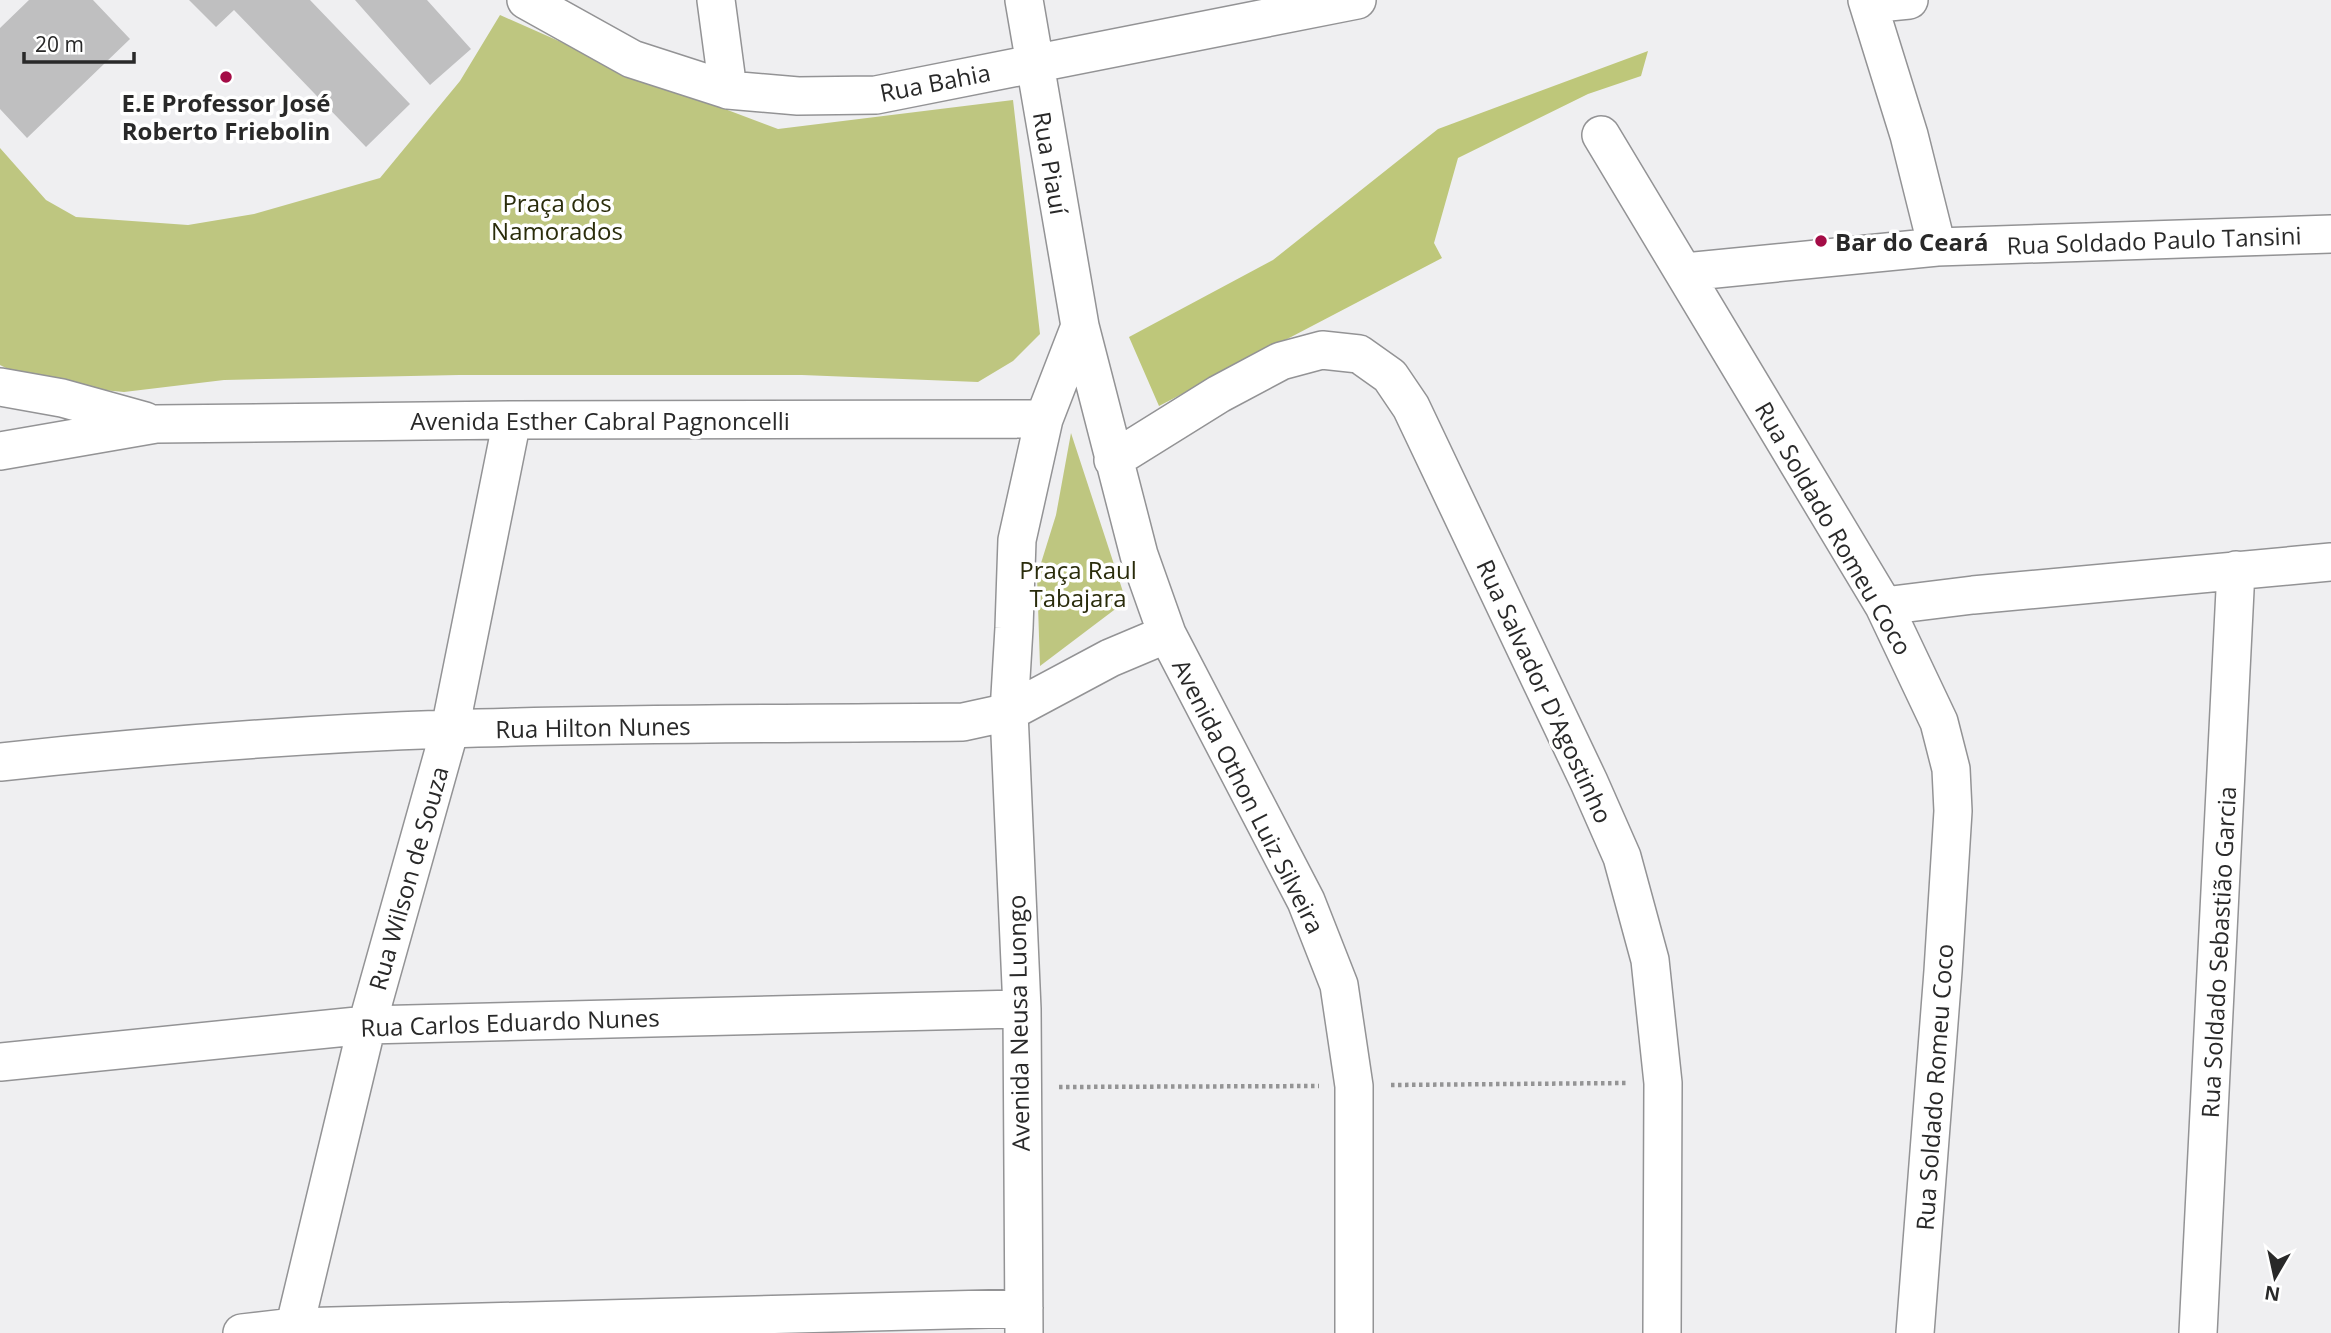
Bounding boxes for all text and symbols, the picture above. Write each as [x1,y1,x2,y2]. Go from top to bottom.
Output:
scale bar [24,21,135,65]
text: 20 m [35,30,84,58]
street label: Rua Bahia [877,55,993,109]
marker: E.E Professor José Roberto Friebolin [218,69,234,85]
place label: E.E Professor José Roberto Friebolin [121,86,331,147]
street label: Rua Piauí [1026,109,1076,218]
park label: Praça dos Namorados [491,186,623,247]
street label: Rua Soldado Paulo Tansini [2006,218,2302,262]
place label: Bar do Ceará [1835,225,1988,258]
marker: Bar do Ceará [1813,233,1829,249]
street label: Rua Soldado Romeu Coco [1748,395,1920,661]
street label: Avenida Esther Cabral Pagnoncelli [410,404,790,437]
park label: Praça Raul Tabajara [1019,553,1137,614]
street label: Rua Salvador D'Agostinho [1469,554,1621,828]
street label: Avenida Othon Luiz Silveira [1165,653,1333,939]
street label: Rua Hilton Nunes [495,709,691,745]
street label: Rua Wilson de Souza [360,762,456,994]
street label: Rua Soldado Sebastião Garcia [2193,785,2243,1119]
street label: Avenida Neusa Luongo [999,894,1037,1152]
street label: Rua Soldado Romeu Coco [1908,942,1960,1232]
street label: Rua Carlos Eduardo Nunes [360,1000,660,1044]
north arrow [2240,1242,2310,1312]
text: N [2263,1280,2282,1308]

